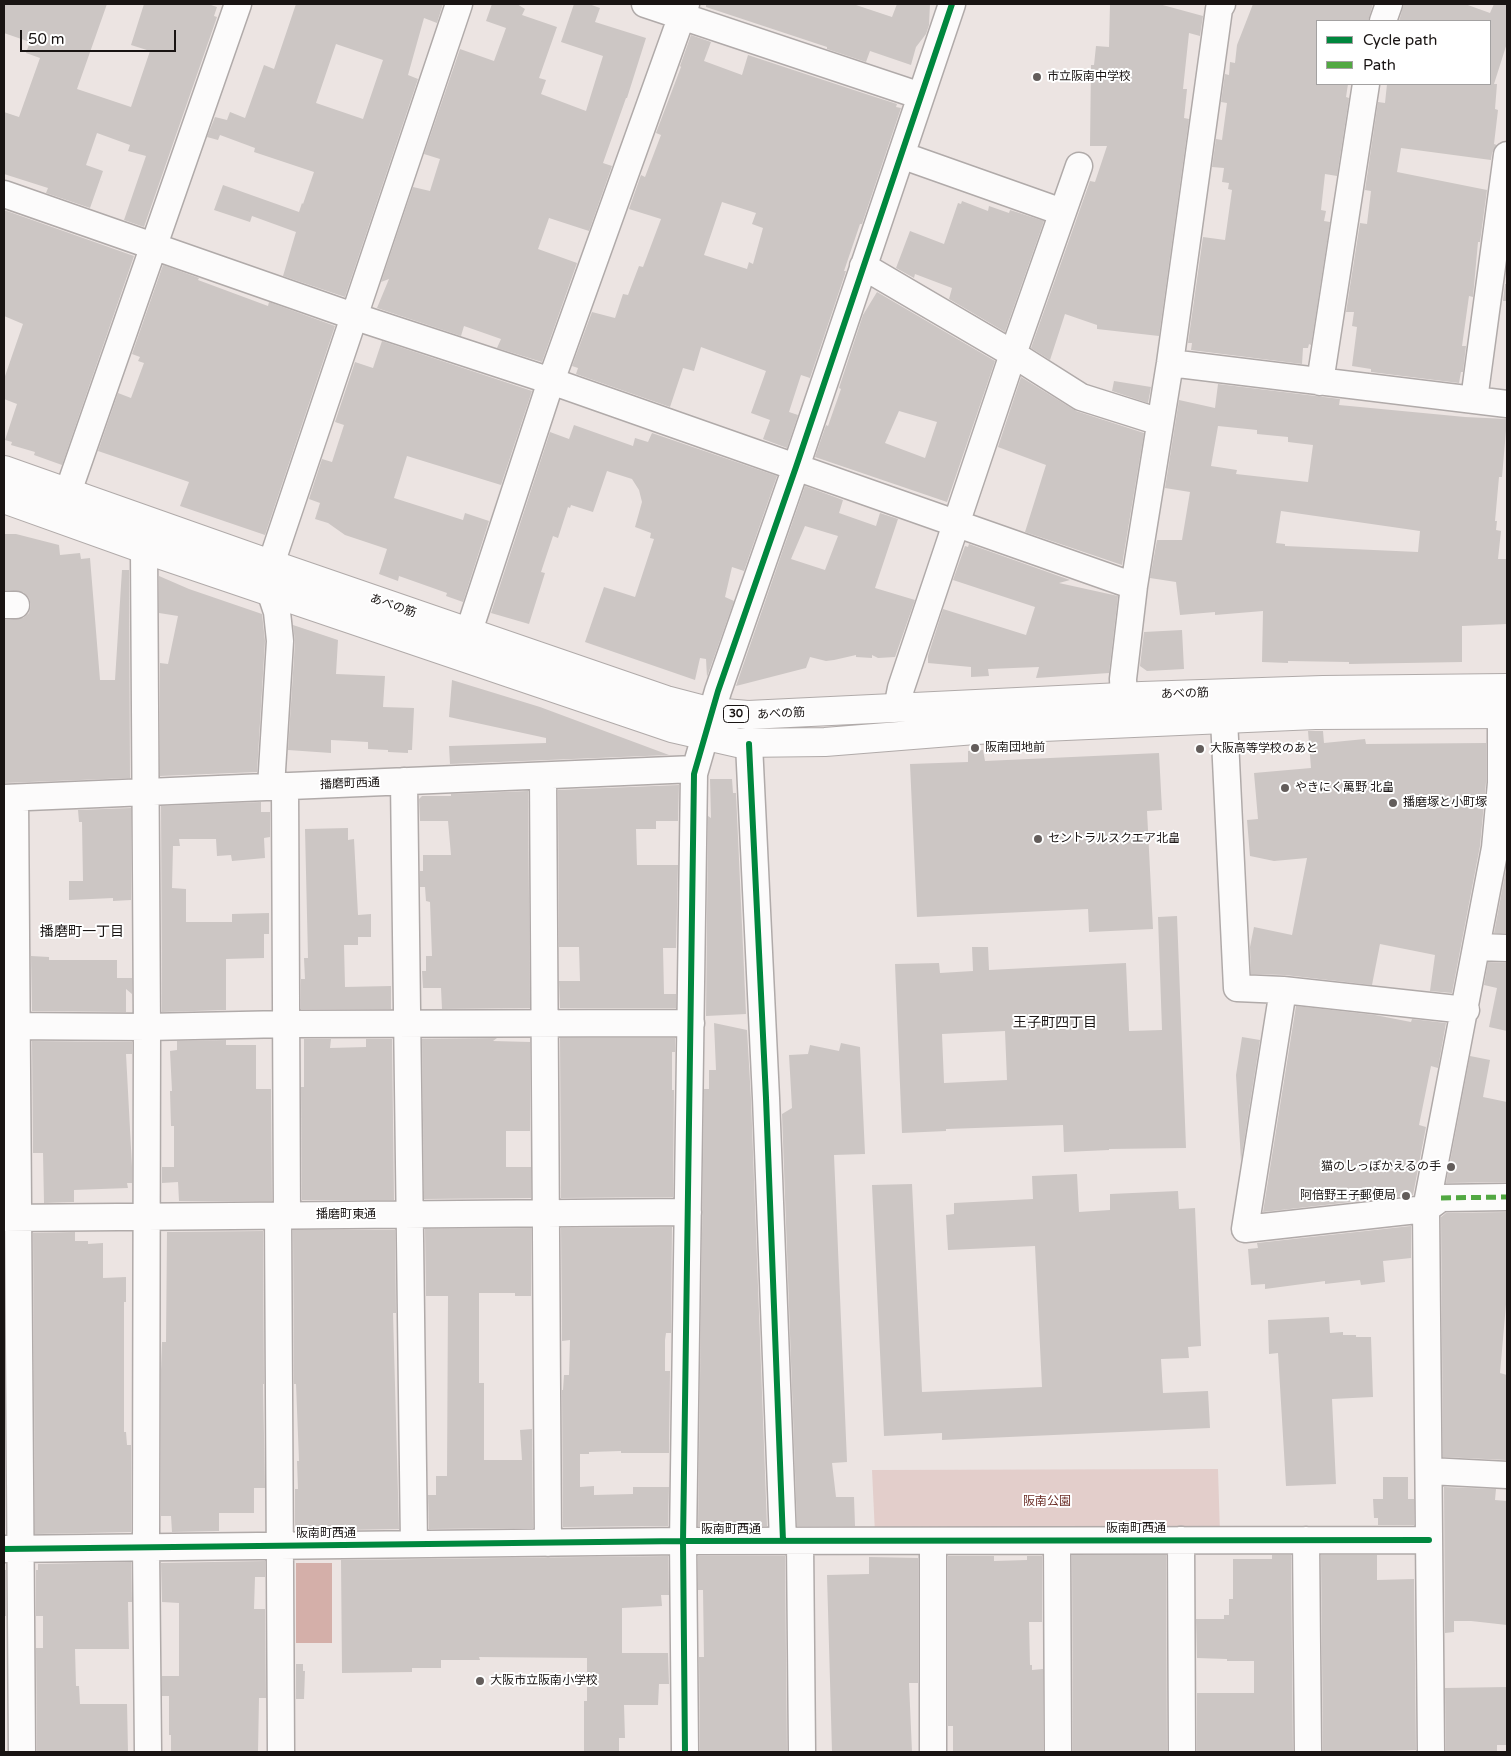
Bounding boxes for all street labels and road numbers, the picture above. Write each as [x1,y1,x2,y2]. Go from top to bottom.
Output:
street label: あべの筋 [368,591,418,621]
street label: あべの筋 [1161,686,1209,702]
road number: 30 [724,706,748,722]
street label: あべの筋 [757,706,805,722]
street label: 播磨町西通 [320,776,380,792]
street label: 播磨町東通 [316,1208,376,1222]
street label: 阪南町西通 [1106,1522,1166,1536]
street label: 阪南町西通 [701,1523,761,1537]
street label: 阪南町西通 [296,1527,356,1541]

